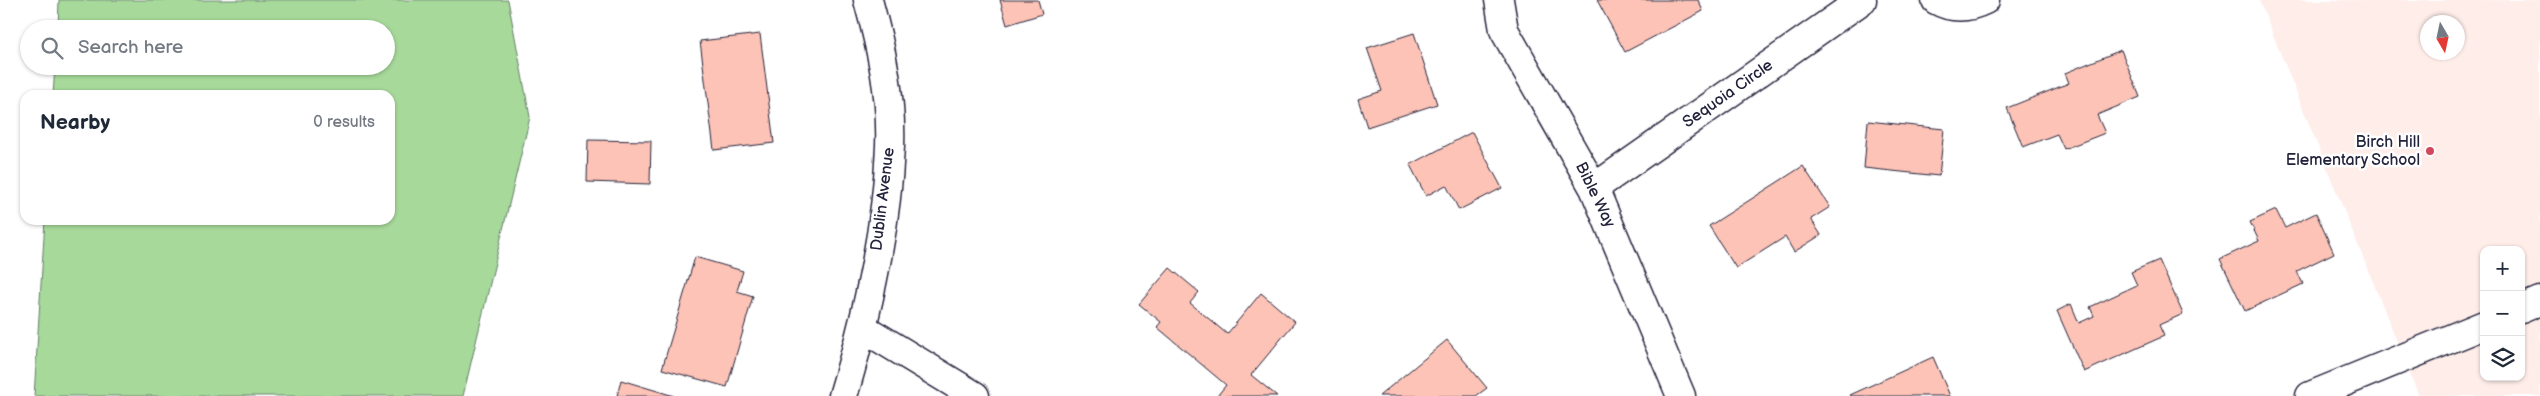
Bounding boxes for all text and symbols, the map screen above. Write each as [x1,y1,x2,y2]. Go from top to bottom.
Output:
north arrow [2420,15,2465,60]
search box [20,20,395,75]
icon: search [38,34,66,62]
text: Search here [78,36,183,59]
street label: Sequoia Circle [1679,56,1777,132]
text: Nearby [40,110,110,135]
text: 0 results [313,113,375,132]
place label: Birch Hill Elementary School [2286,133,2420,170]
marker: Birch Hill Elementary School [2424,145,2436,157]
street label: Dublin Avenue [867,146,899,252]
street label: Bible Way [1571,159,1619,231]
map controls [2480,246,2525,381]
button: + [2480,246,2525,291]
button: − [2480,291,2525,336]
button: layers [2480,336,2525,381]

